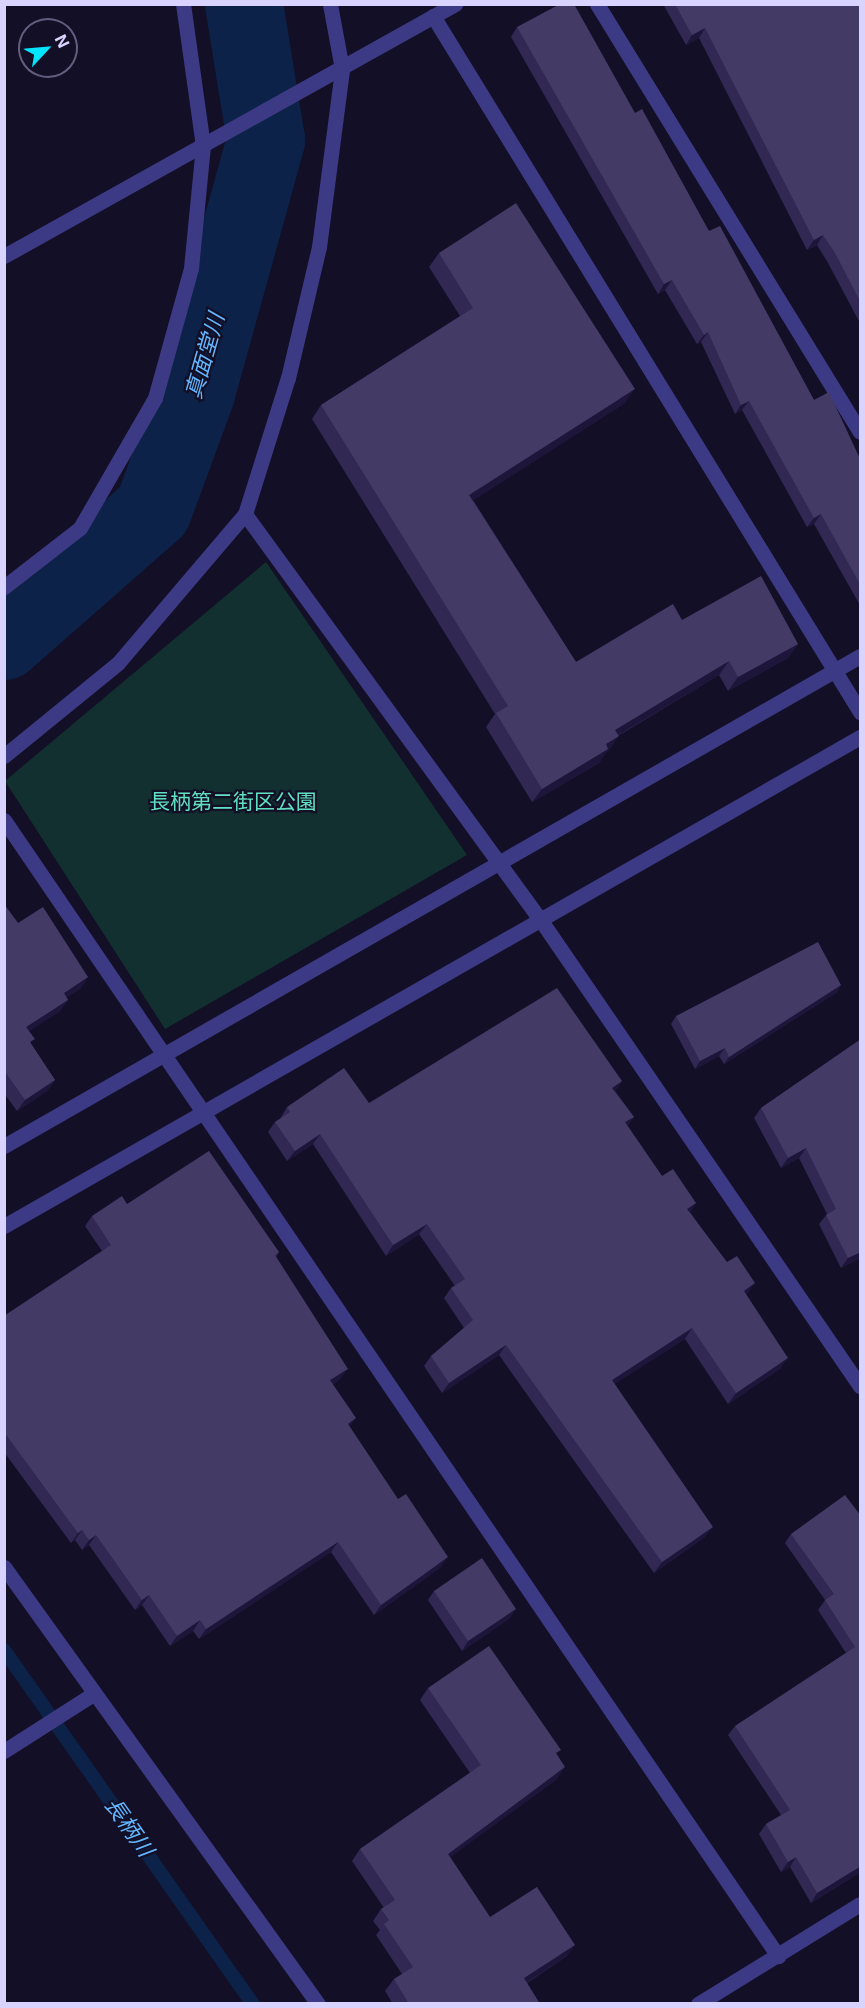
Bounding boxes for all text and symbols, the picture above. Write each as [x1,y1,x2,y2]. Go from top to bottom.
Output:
north arrow [18,18,78,78]
text: N [51,31,74,51]
water label: 真面堂川 [180,310,230,402]
park label: 長柄第二街区公園 [149,789,317,815]
water label: 長柄川 [99,1792,159,1862]

